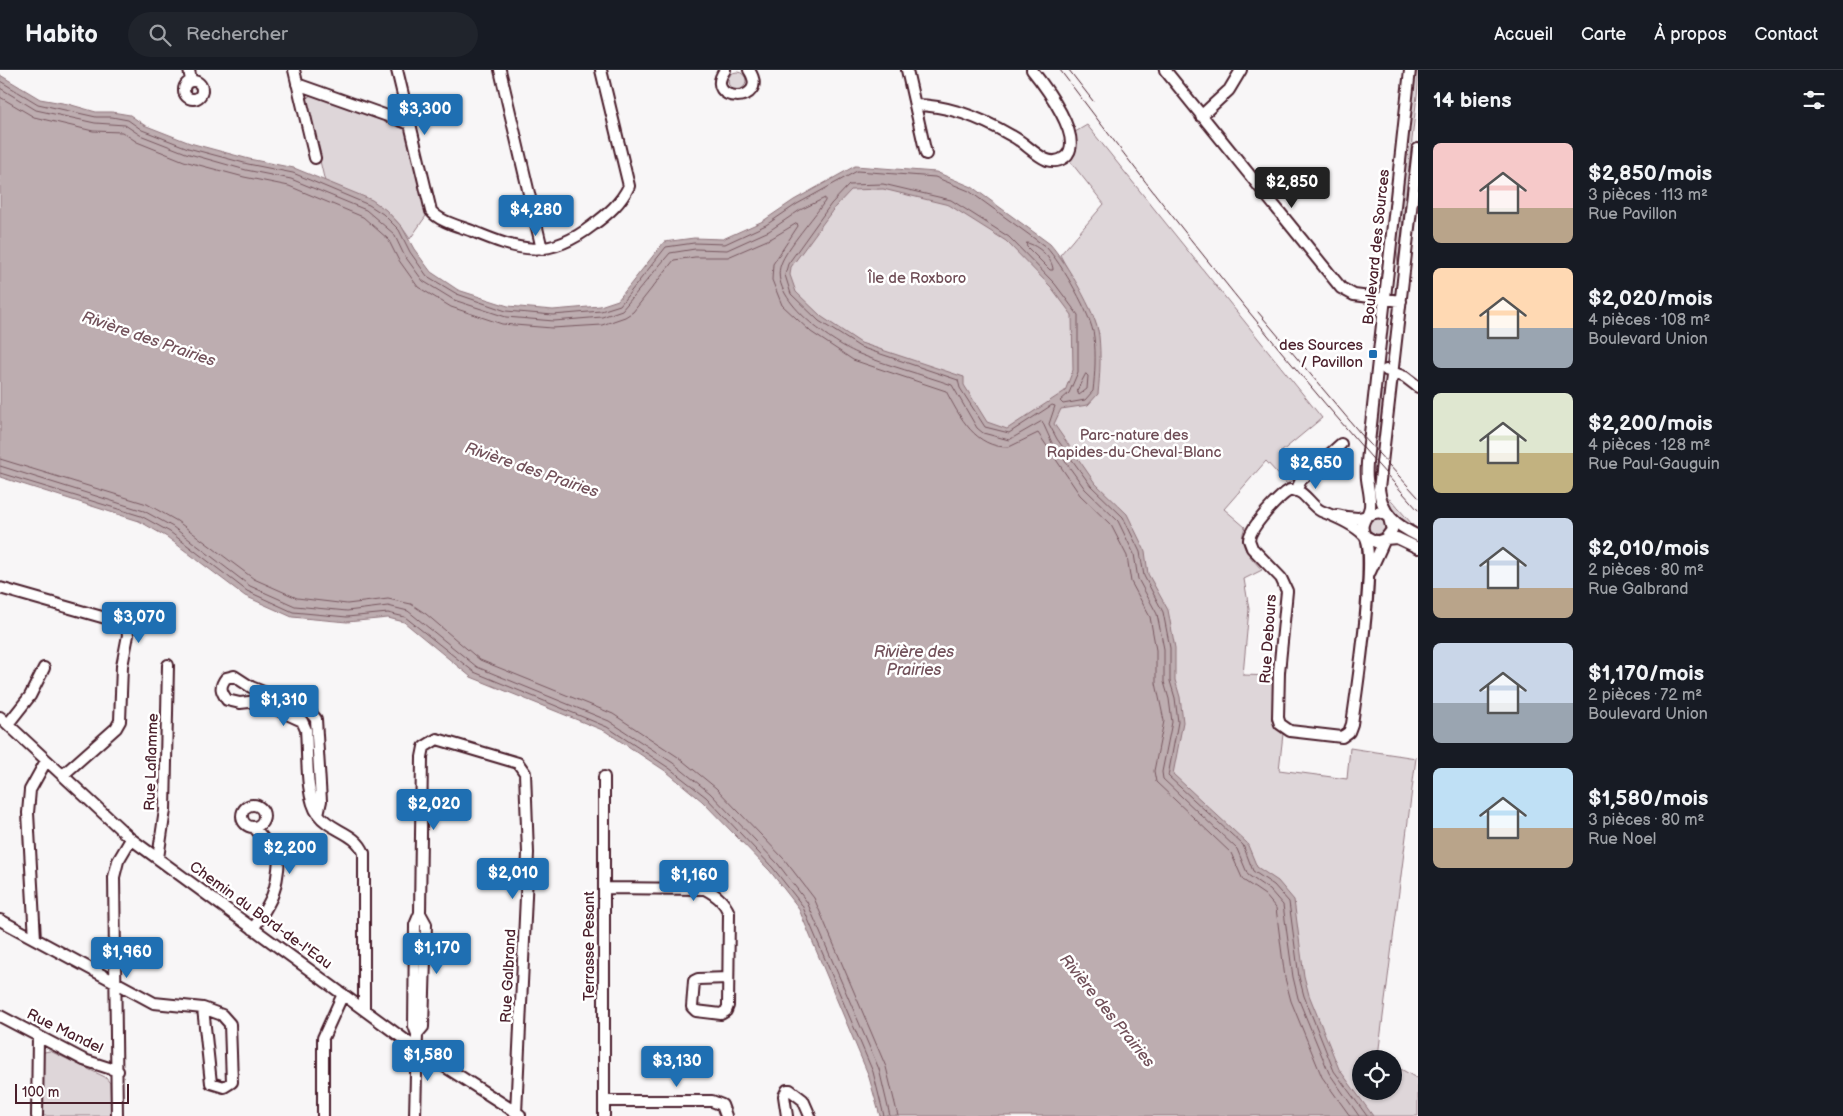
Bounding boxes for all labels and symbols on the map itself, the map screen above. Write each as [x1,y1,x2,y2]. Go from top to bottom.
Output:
pin: $3,300 [384,93,466,136]
pin: $2,850 [1251,166,1333,209]
street label: Boulevard des Sources [1359,168,1394,326]
pin: $4,280 [495,194,577,237]
park label: Île de Roxboro [867,269,966,288]
water label: Rivière des Prairies [79,308,218,371]
place label: des Sources / Pavillon [1279,336,1364,372]
marker: des Sources / Pavillon [1367,348,1379,360]
park label: Parc-nature des Rapides-du-Cheval-Blanc [1047,426,1221,462]
water label: Rivière des Prairies [462,439,601,502]
pin: $2,650 [1275,448,1357,490]
street label: Rue Debours [1256,593,1281,684]
pin: $3,070 [98,602,180,644]
water label: Rivière des Prairies [874,643,954,680]
pin: $1,310 [243,684,325,727]
street label: Rue Laflamme [140,713,163,811]
pin: $2,020 [393,788,475,831]
pin: $2,200 [249,832,331,875]
street label: Chemin du Bord-de-l'Eau [186,857,336,974]
pin: $2,010 [472,858,554,900]
pin: $1,160 [653,860,735,902]
street label: Terrasse Pesant [580,891,599,1001]
street label: Rue Galbrand [497,929,520,1024]
pin: $1,170 [396,932,478,975]
pin: $1,960 [86,936,168,979]
water label: Rivière des Prairies [1055,951,1158,1071]
street label: Rue Mandel [23,1005,106,1058]
pin: $1,580 [387,1040,469,1082]
pin: $3,130 [636,1046,718,1088]
scale bar [15,1081,129,1104]

